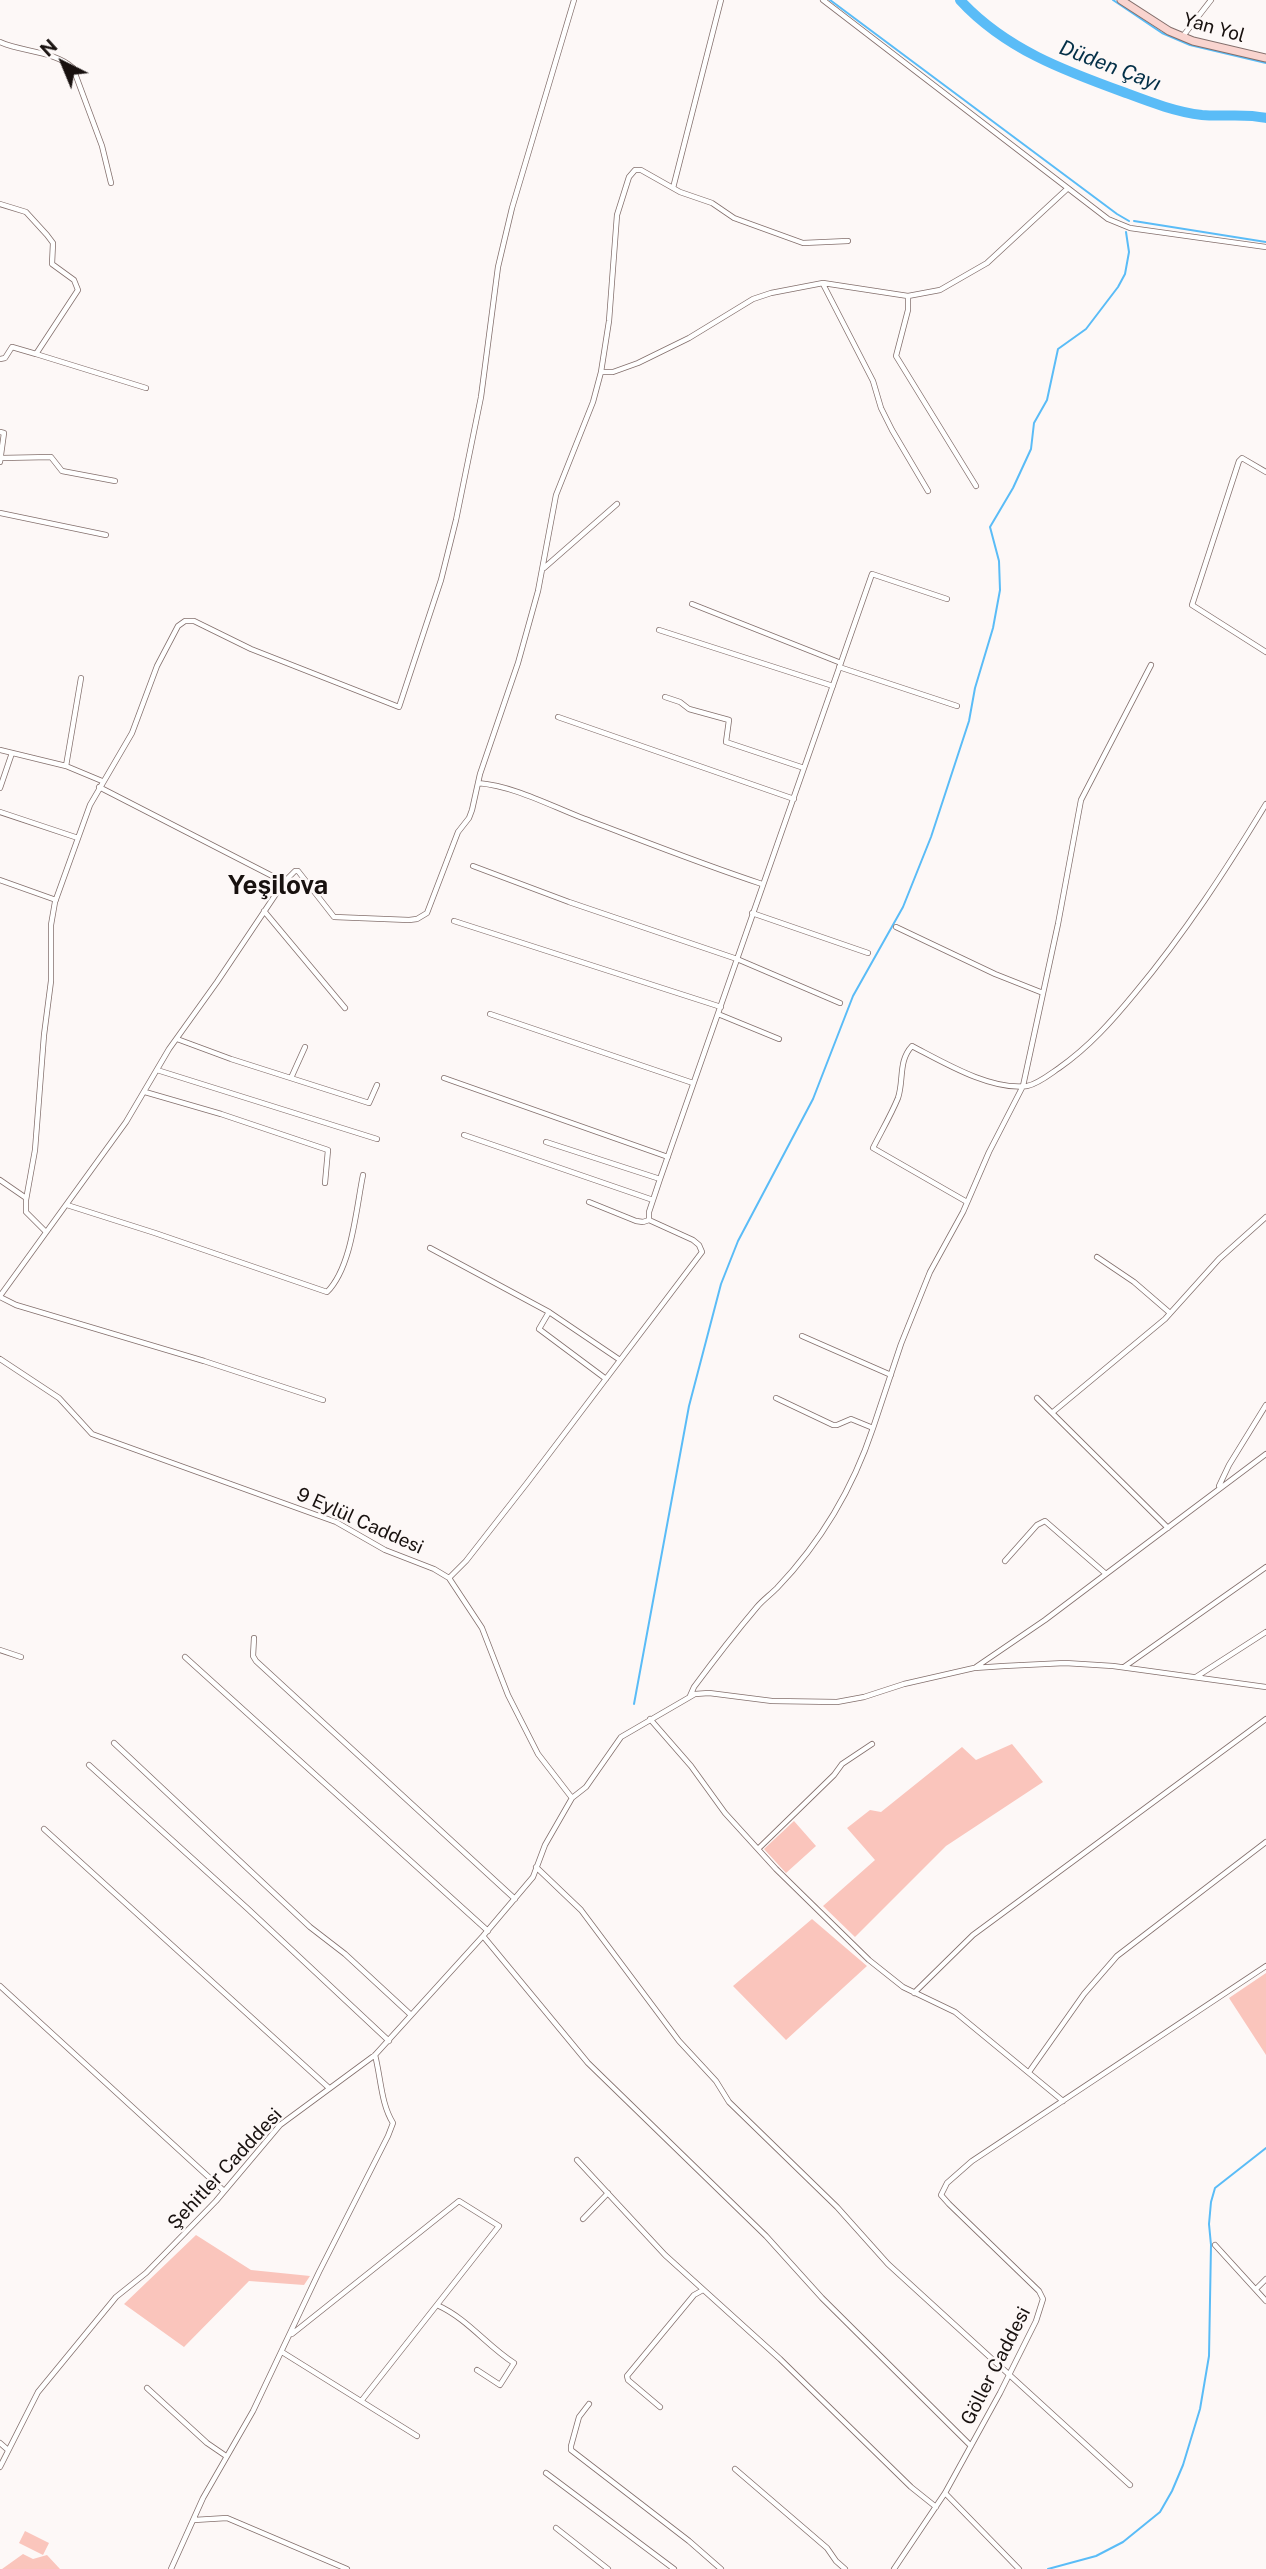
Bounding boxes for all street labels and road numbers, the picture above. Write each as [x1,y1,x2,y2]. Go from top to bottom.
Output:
street label: Yan Yol [1180,8,1248,48]
street label: 9 Eylül Caddesi [293,1483,427,1559]
street label: Şehitler Cadddesi [163,2104,287,2234]
street label: Göller Caddesi [956,2303,1036,2429]

